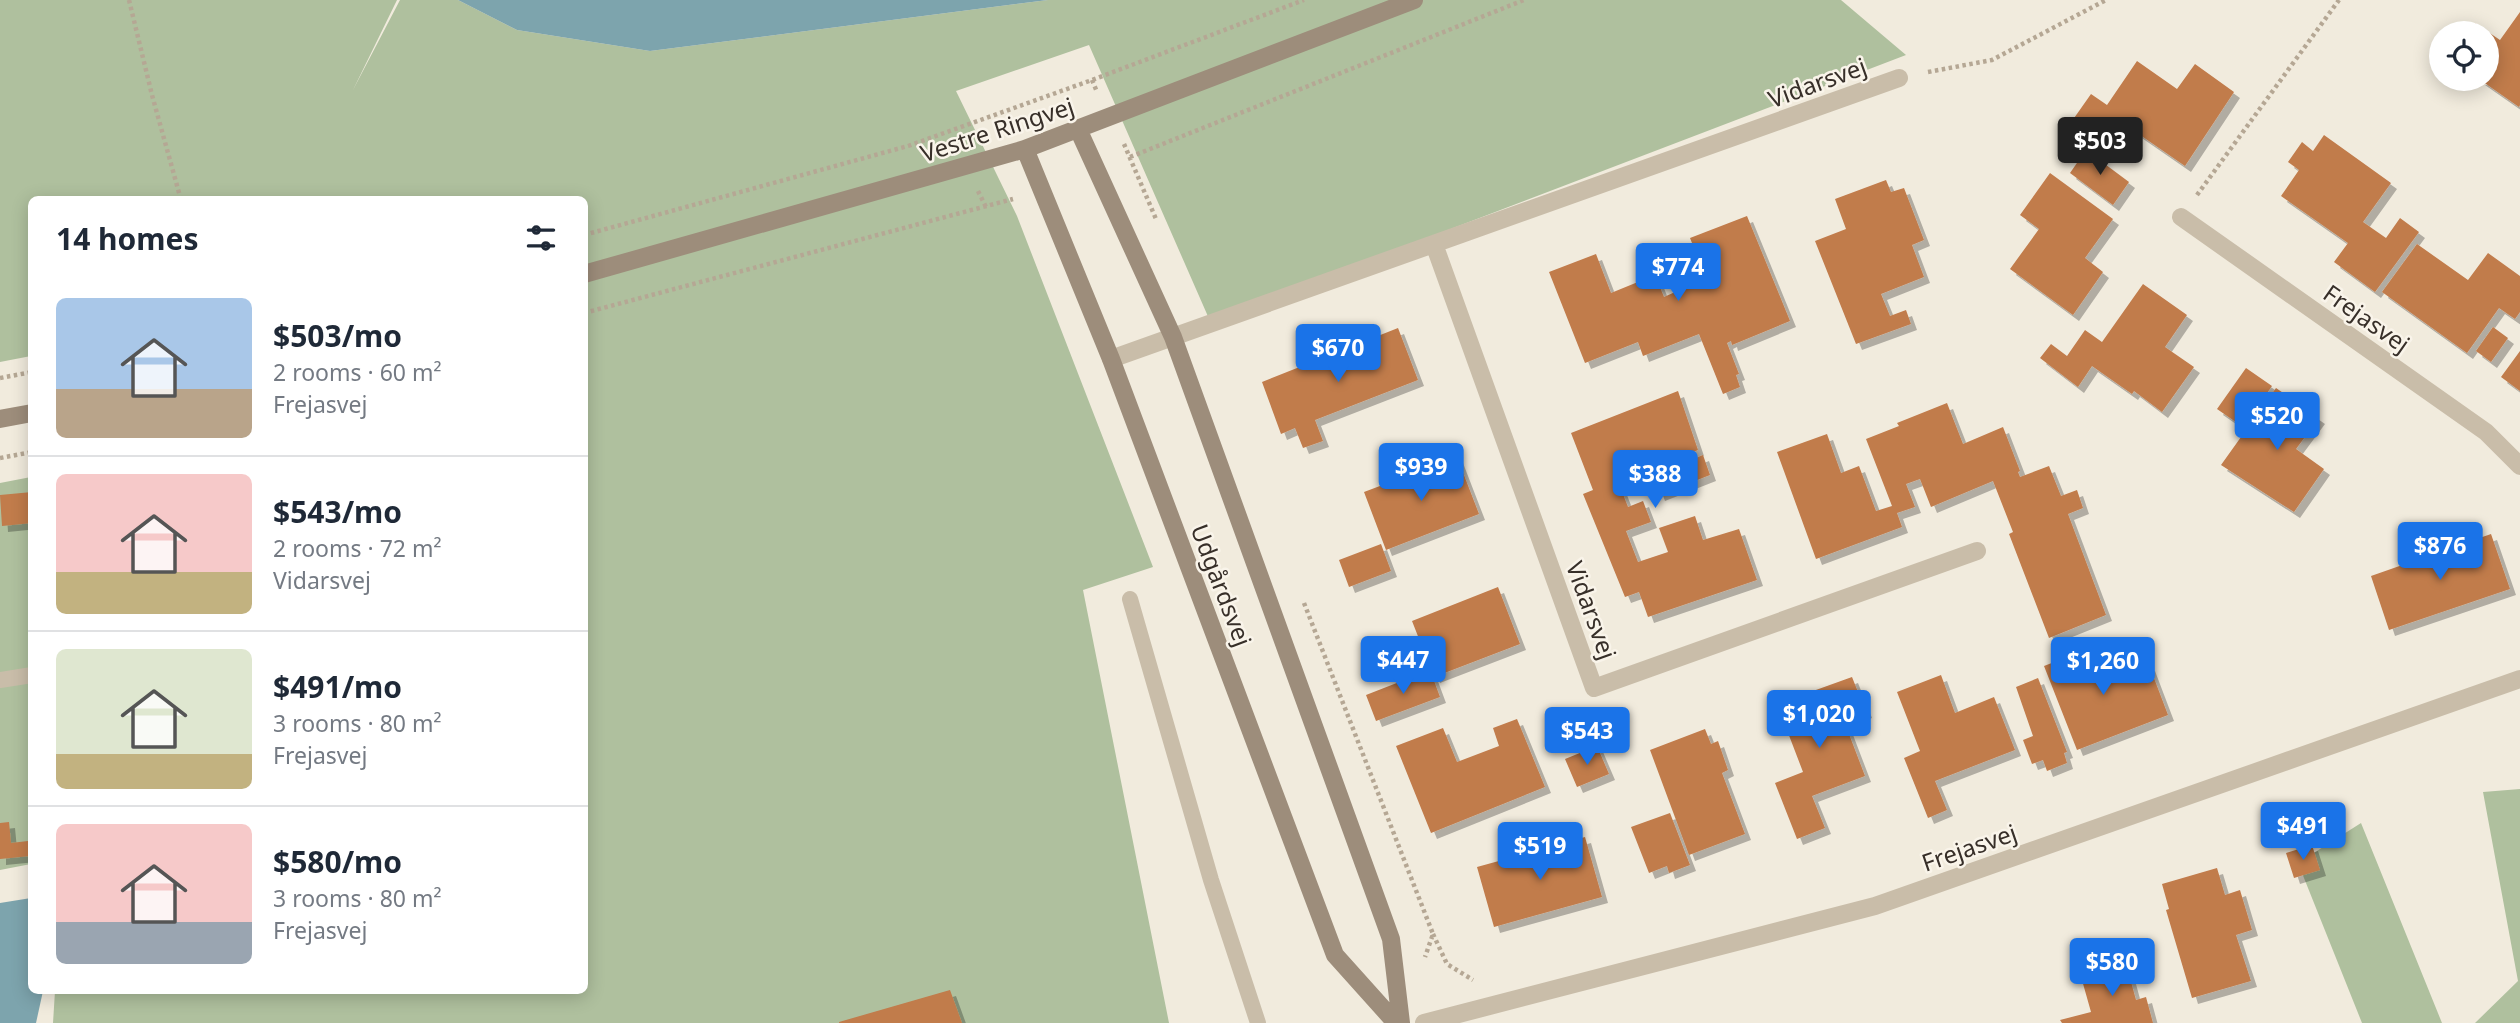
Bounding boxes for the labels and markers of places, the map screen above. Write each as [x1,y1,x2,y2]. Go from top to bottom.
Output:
pin: $503 [2059,118,2141,177]
pin: $774 [1637,244,1719,303]
pin: $670 [1297,324,1379,384]
pin: $520 [2236,392,2318,452]
pin: $939 [1380,444,1462,503]
pin: $388 [1614,450,1696,510]
pin: $876 [2399,522,2481,582]
pin: $447 [1362,636,1444,696]
pin: $1,260 [2046,638,2160,697]
pin: $1,020 [1762,690,1876,750]
pin: $543 [1546,708,1628,767]
pin: $491 [2262,802,2344,862]
pin: $519 [1499,822,1581,882]
pin: $580 [2071,939,2153,998]

